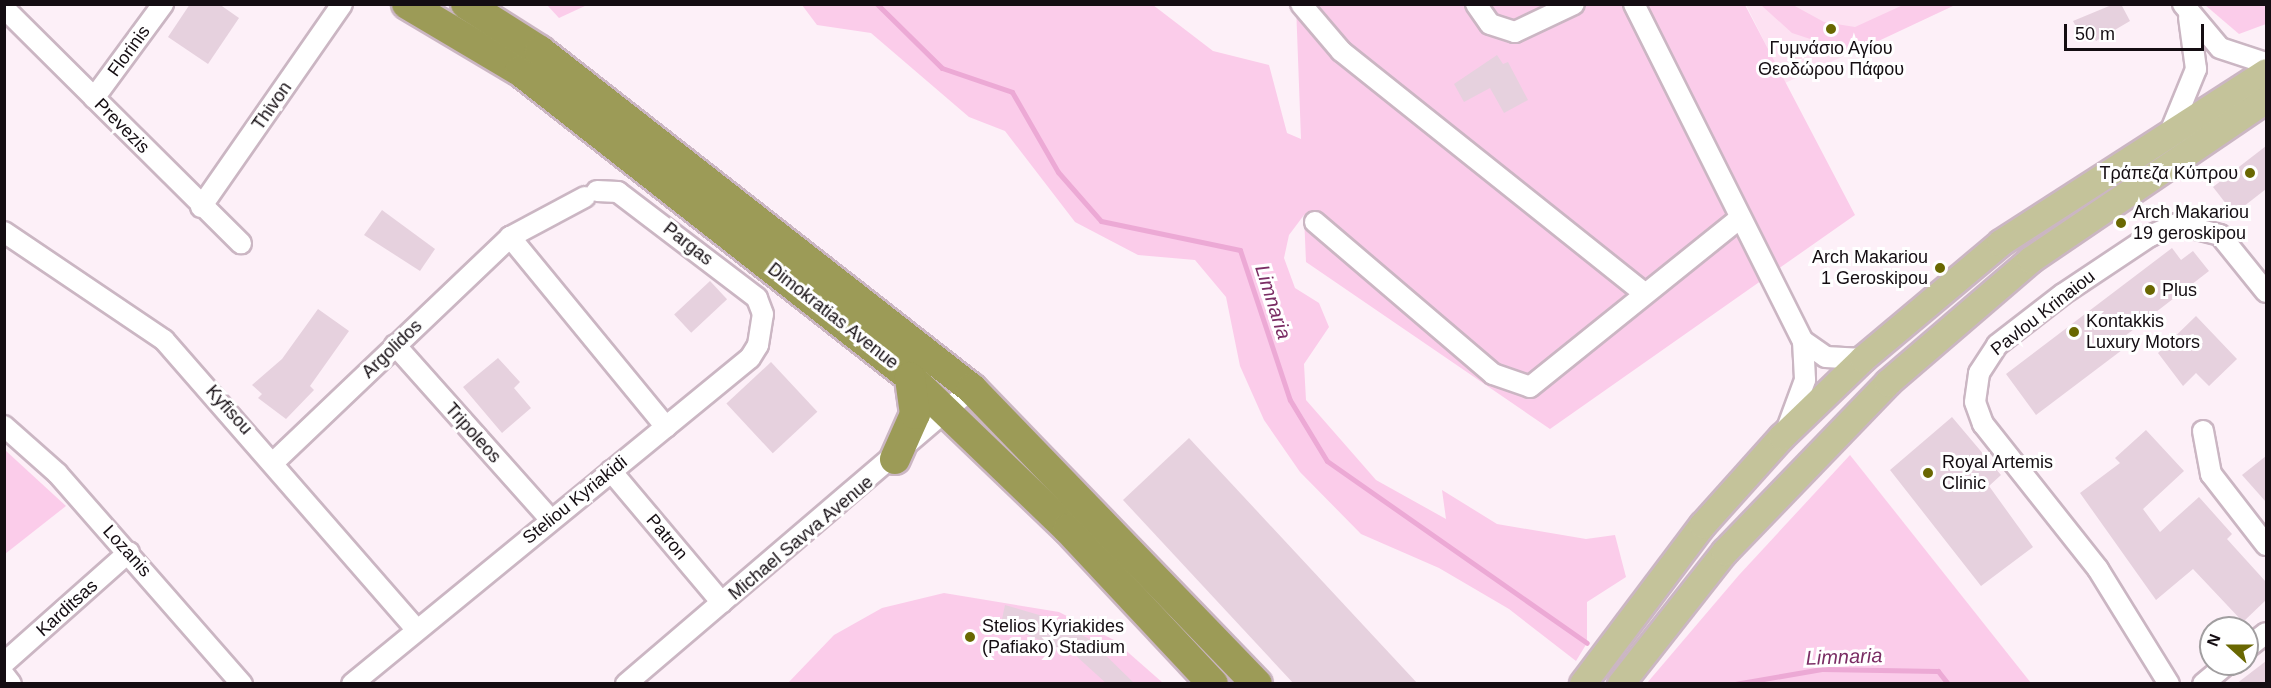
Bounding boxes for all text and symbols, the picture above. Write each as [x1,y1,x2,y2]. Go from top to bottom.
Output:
scale bar [2067,12,2206,50]
street label: Florinis [103,21,155,81]
marker: Γυμνάσιο Αγίου Θεοδώρου Πάφου [1824,22,1838,36]
text: 50 m [2075,24,2115,44]
place label: Γυμνάσιο Αγίου Θεοδώρου Πάφου [1758,38,1904,80]
street label: Thivon [248,78,296,134]
street label: Prevezis [90,94,154,158]
place label: Τράπεζα Κύπρου [2099,162,2238,184]
marker: Τράπεζα Κύπρου [2243,166,2257,180]
place label: Arch Makariou 19 geroskipou [2133,202,2249,244]
marker: Arch Makariou 19 geroskipou [2114,216,2128,230]
street label: Pargas [659,218,717,270]
place label: Arch Makariou 1 Geroskipou [1812,247,1928,290]
street label: Dimokratias Avenue [763,258,903,374]
marker: Arch Makariou 1 Geroskipou [1933,261,1947,275]
water label: Limnaria [1250,262,1296,342]
street label: Pavlou Krinaiou [1987,266,2099,360]
place label: Plus [2162,279,2197,301]
marker: Plus [2143,283,2157,297]
place label: Kontakkis Luxury Motors [2086,311,2200,354]
street label: Argolidos [358,315,426,383]
marker: Kontakkis Luxury Motors [2067,325,2081,339]
street label: Kyfisou [201,381,257,439]
street label: Tripoleos [440,399,506,467]
street label: Steliou Kyriakidi [518,451,632,549]
place label: Royal Artemis Clinic [1942,452,2054,494]
marker: Royal Artemis Clinic [1919,464,1937,482]
street label: Michael Savva Avenue [724,471,878,605]
street label: Patron [642,510,692,564]
street label: Lozanis [98,521,156,581]
street label: Karditsas [32,575,102,641]
place label: Stelios Kyriakides (Pafiako) Stadium [982,616,1125,658]
north arrow [2199,616,2259,676]
marker: Stelios Kyriakides (Pafiako) Stadium [963,630,977,644]
text: N [2204,632,2224,649]
water label: Limnaria [1805,644,1883,670]

